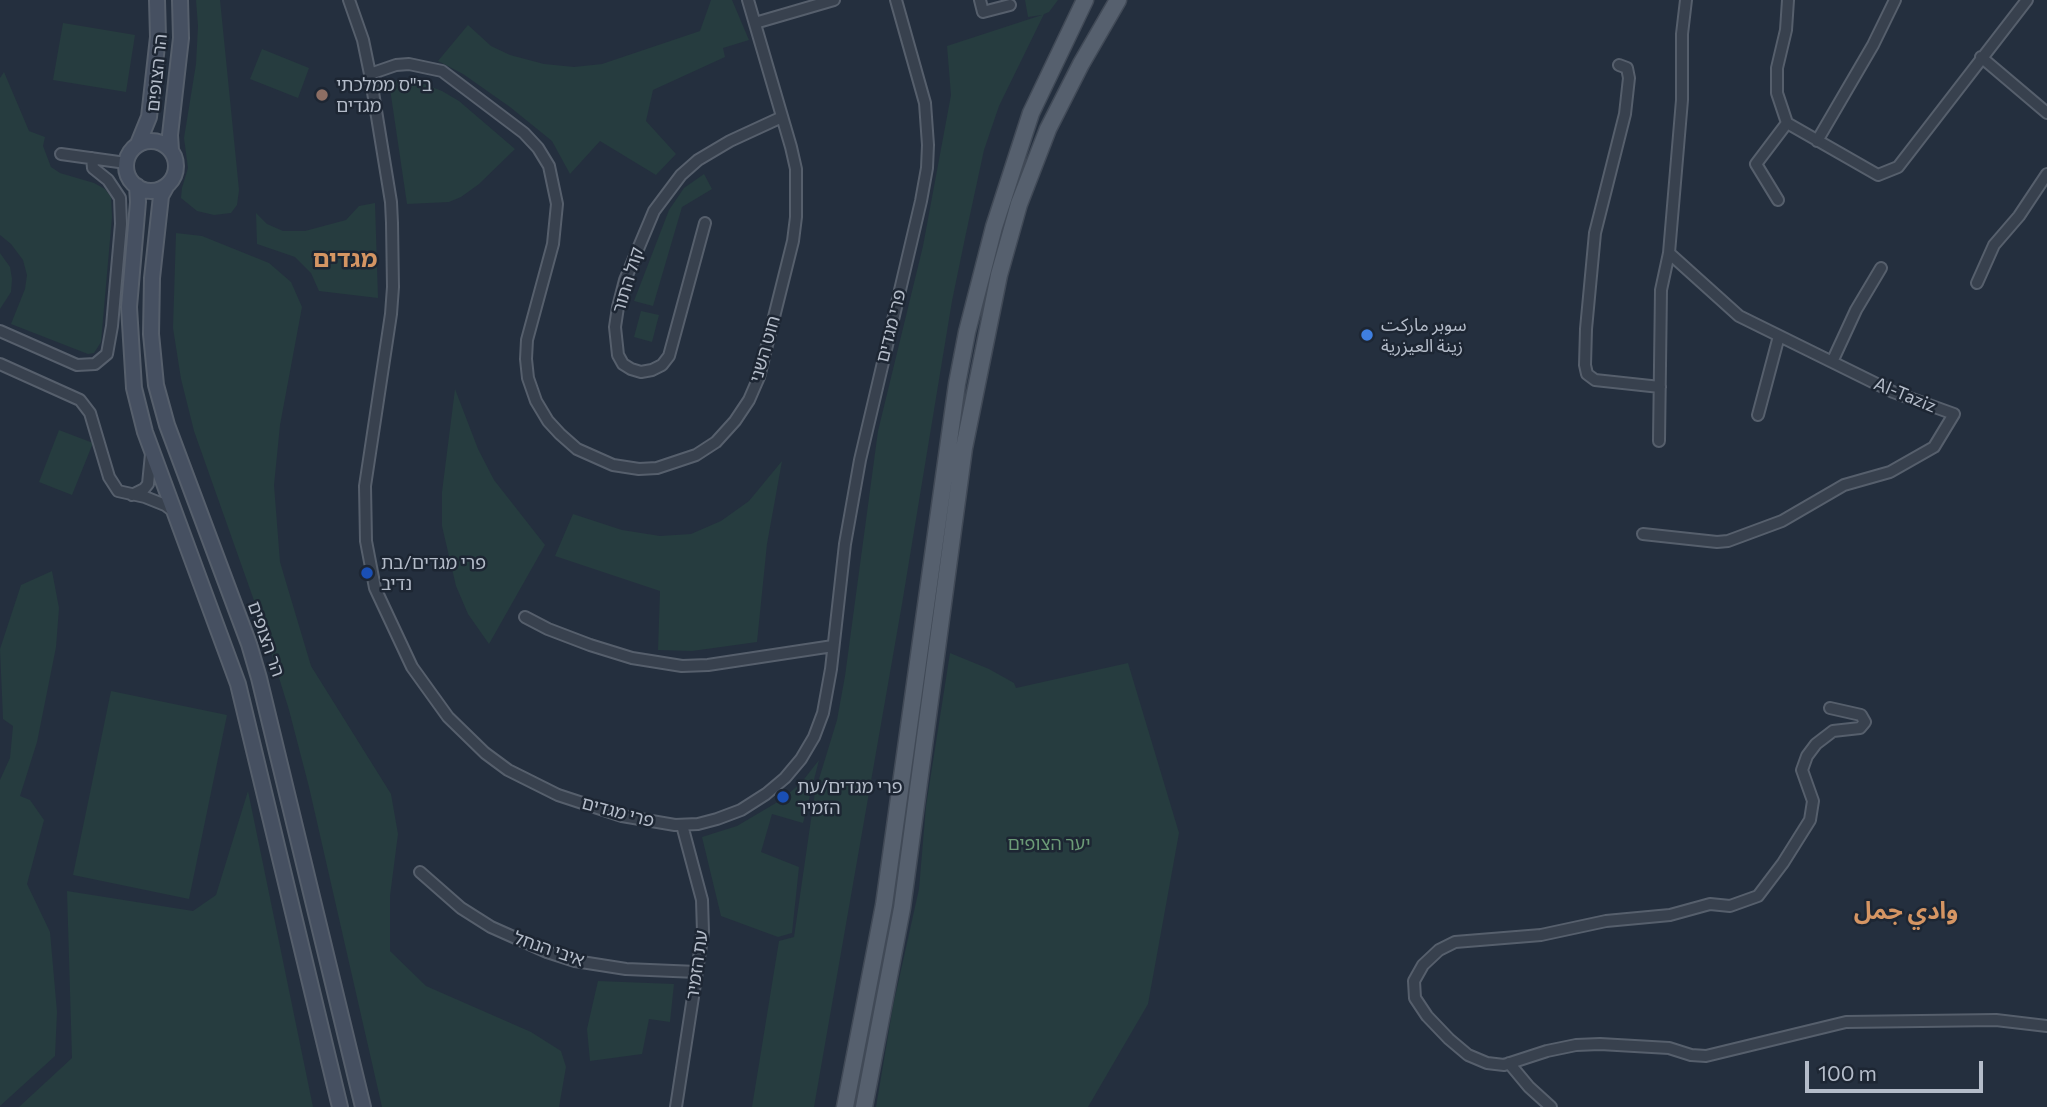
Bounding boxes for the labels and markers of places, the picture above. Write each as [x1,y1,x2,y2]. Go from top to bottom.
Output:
place label: בי"ס ממלכתי מגדים [336,74,432,116]
marker: בי"ס ממלכתי מגדים [314,87,330,103]
place label: سوبر ماركت زينة العيزرية [1381,314,1467,356]
marker: سوبر ماركت زينة العيزرية [1359,327,1375,343]
place label: פרי מגדים/בת נדיב [381,552,486,594]
marker: פרי מגדים/בת נדיב [359,565,375,581]
place label: פרי מגדים/עת הזמיר [797,776,902,818]
marker: פרי מגדים/עת הזמיר [775,789,791,805]

